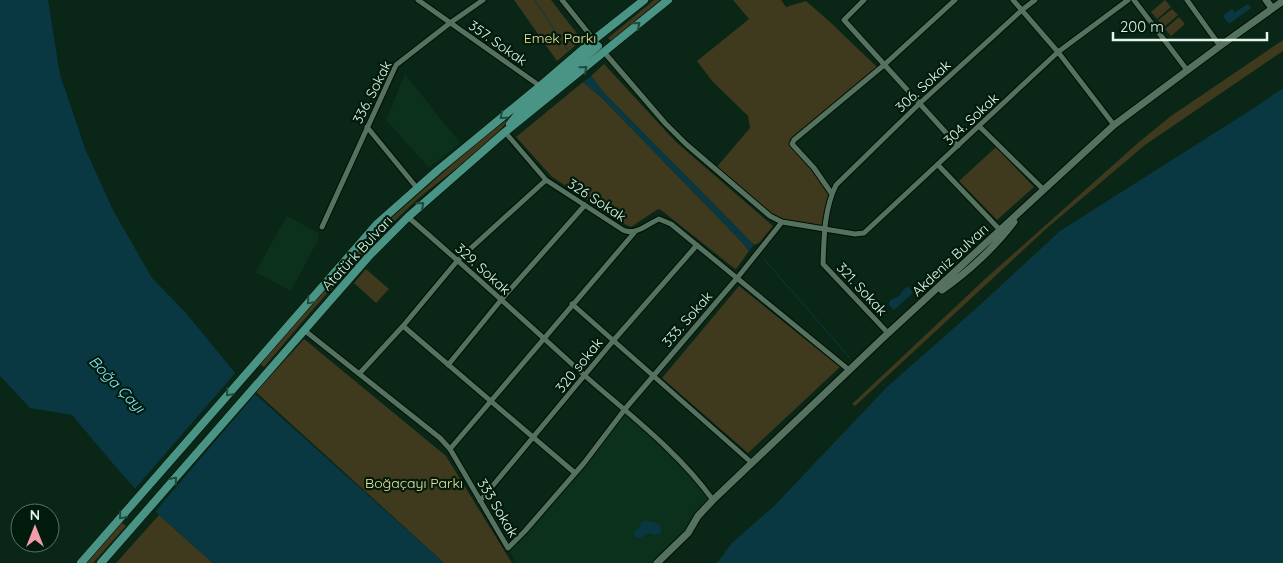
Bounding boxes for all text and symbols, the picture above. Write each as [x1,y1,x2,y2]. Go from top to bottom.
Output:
scale bar [1113,10,1267,42]
street label: 357. Sokak [465,16,531,70]
text: 200 m [1120,17,1164,36]
one-way arrow [631,23,640,31]
park label: Emek Parkı [524,29,596,47]
street label: 306. Sokak [892,56,954,116]
street label: 336. Sokak [348,57,396,127]
one-way arrow [578,65,587,74]
street label: 304. Sokak [940,89,1002,149]
one-way arrow [500,111,509,119]
street label: 326 Sokak [564,174,630,226]
one-way arrow [416,202,425,211]
street label: Atatürk Bulvarı [318,212,396,294]
street label: Akdeniz Bulvarı [908,220,992,300]
street label: 329. Sokak [452,239,514,299]
street label: 321. Sokak [833,259,891,319]
street label: 333. Sokak [658,287,716,351]
one-way arrow [307,295,316,304]
street label: 320 sokak [551,334,607,396]
water label: Boğa Çayı [85,352,149,417]
one-way arrow [226,388,235,397]
park label: Boğaçayı Parkı [365,474,463,492]
street label: 333 Sokak [473,475,523,541]
one-way arrow [168,476,177,485]
north arrow [10,503,60,553]
text: N [30,506,40,524]
one-way arrow [119,510,128,519]

